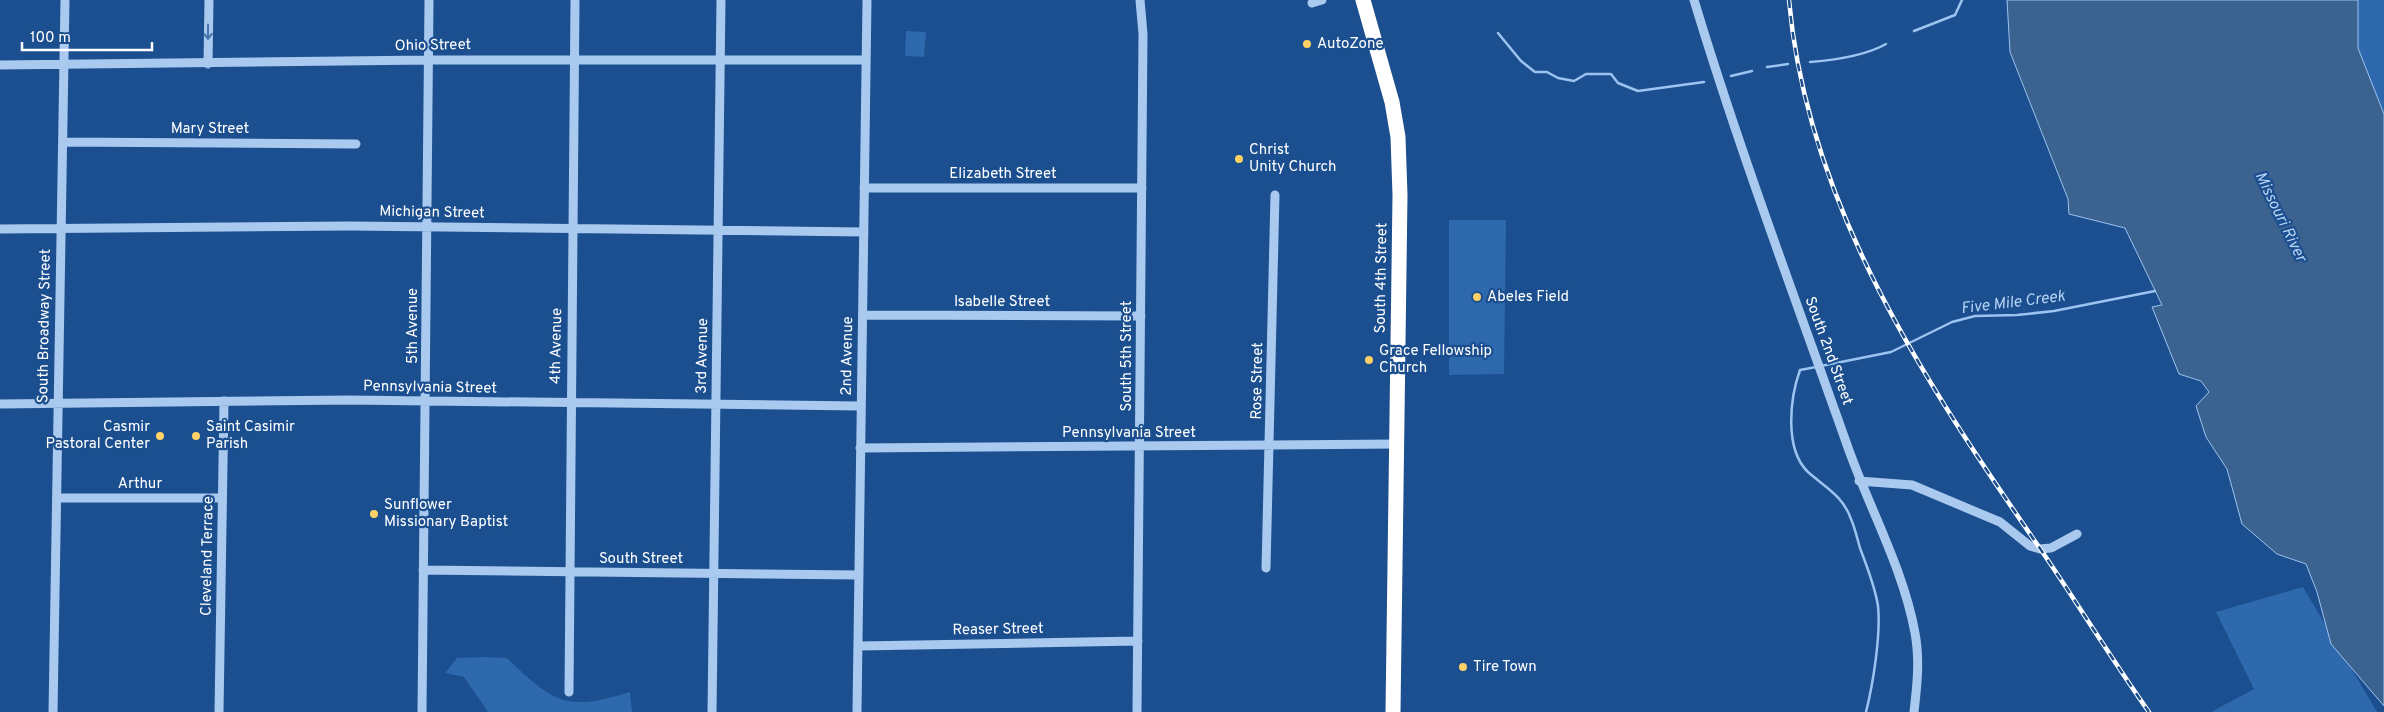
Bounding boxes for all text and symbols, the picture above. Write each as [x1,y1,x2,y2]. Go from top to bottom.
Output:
scale bar [22,20,152,52]
one-way arrow [204,24,213,40]
text: 100 m [30,29,71,48]
place label: AutoZone [1317,35,1384,54]
street label: Ohio Street [395,36,471,56]
marker: AutoZone [1301,38,1313,50]
street label: Mary Street [171,120,249,139]
place label: Christ Unity Church [1249,141,1337,177]
marker: Christ Unity Church [1233,153,1245,165]
street label: Elizabeth Street [949,165,1057,184]
water label: Missouri River [2250,169,2311,267]
street label: Michigan Street [379,203,485,223]
street label: South 4th Street [1372,222,1392,334]
street label: South Broadway Street [34,249,56,403]
water label: Five Mile Creek [1960,287,2067,319]
street label: 5th Avenue [404,288,423,364]
place label: Abeles Field [1487,288,1569,307]
marker: Abeles Field [1471,291,1483,303]
street label: Isabelle Street [954,293,1050,312]
street label: South 2nd Street [1800,294,1856,408]
street label: South 5th Street [1118,301,1137,411]
street label: 4th Avenue [547,308,567,384]
street label: 2nd Avenue [838,316,858,396]
street label: 3rd Avenue [693,318,713,394]
street label: Rose Street [1248,342,1268,420]
place label: Grace Fellowship Church [1379,342,1492,378]
marker: Grace Fellowship Church [1363,354,1375,366]
street label: Pennsylvania Street [363,377,497,399]
place label: Casmir Pastoral Center [46,418,150,454]
place label: Saint Casimir Parish [206,418,295,454]
street label: Pennsylvania Street [1062,424,1196,443]
marker: Casmir Pastoral Center [154,430,166,442]
marker: Saint Casimir Parish [190,430,202,442]
street label: Arthur [118,475,162,494]
street label: Cleveland Terrace [197,496,219,616]
place label: Sunflower Missionary Baptist [384,496,508,532]
marker: Sunflower Missionary Baptist [368,508,380,520]
street label: South Street [599,550,683,569]
street label: Reaser Street [952,620,1044,640]
place label: Tire Town [1473,658,1537,677]
marker: Tire Town [1457,661,1469,673]

